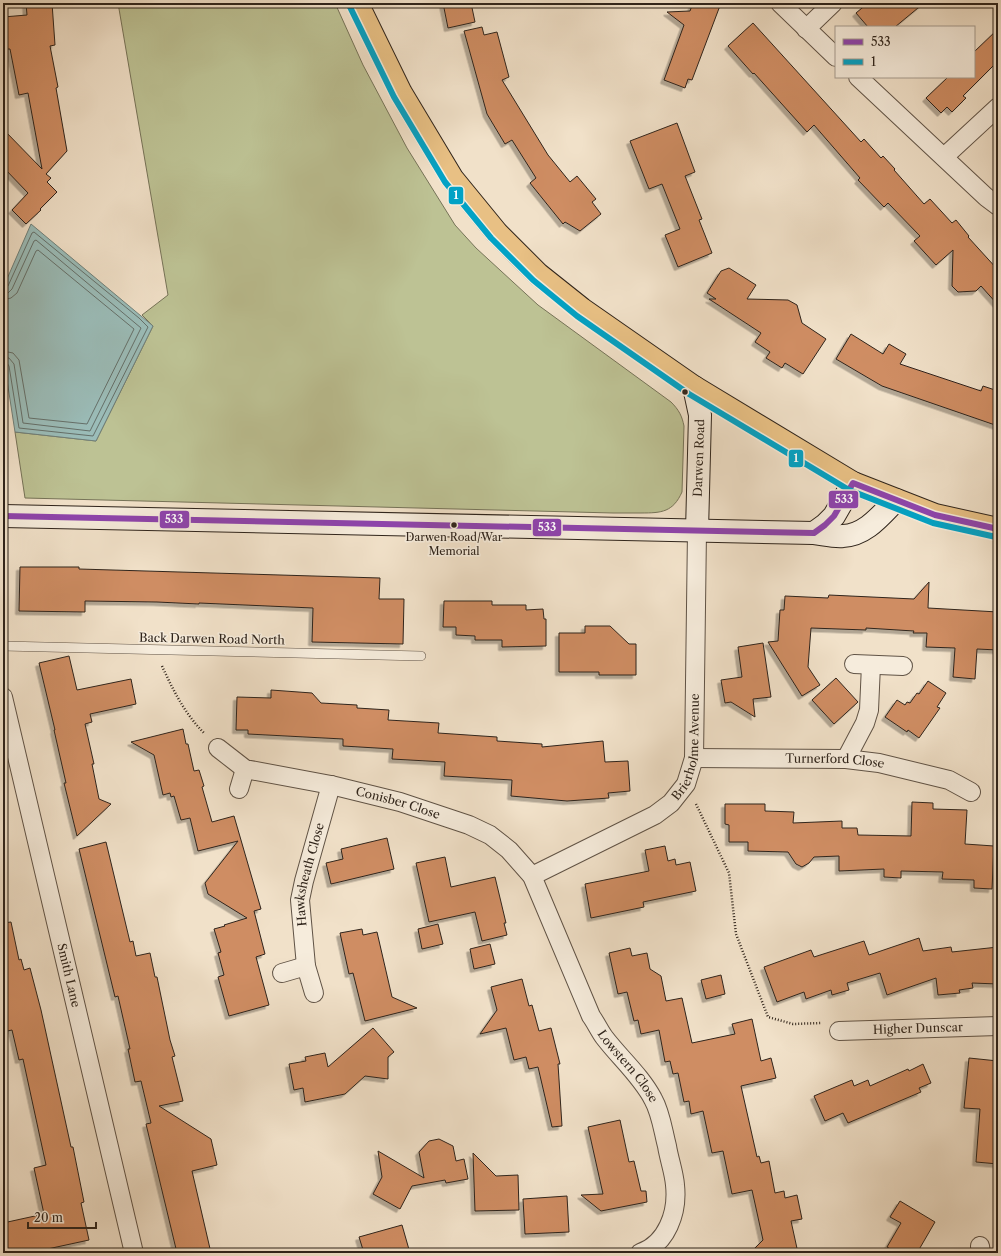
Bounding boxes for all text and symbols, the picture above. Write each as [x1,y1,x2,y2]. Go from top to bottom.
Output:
legend [835,26,975,78]
text: 533 [871,34,891,49]
text: 1 [871,54,876,69]
line badge: 1 [448,186,464,205]
text: 1 [454,188,459,202]
unlabelled marker [680,387,690,397]
street label: Darwen Road [690,418,707,497]
line badge: 1 [788,449,804,468]
text: 1 [794,451,799,465]
line badge: 533 [828,490,859,509]
text: 533 [835,492,853,506]
line badge: 533 [159,510,190,529]
text: 533 [165,512,183,526]
line badge: 533 [532,518,562,537]
marker: Darwen Road/War Memorial [449,520,459,530]
text: 533 [538,520,556,534]
place label: Darwen Road/War Memorial [406,530,503,558]
street label: Back Darwen Road North [139,630,285,647]
street label: Brierholme Avenue [668,693,702,803]
street label: Turnerford Close [785,751,886,771]
street label: Conisber Close [354,783,442,822]
street label: Hawksheath Close [292,821,327,927]
street label: Smith Lane [54,942,84,1009]
street label: Higher Dunscar [873,1019,963,1037]
street label: Lowstern Close [594,1027,662,1105]
scale bar [28,1204,96,1230]
text: 20 m [34,1210,63,1225]

